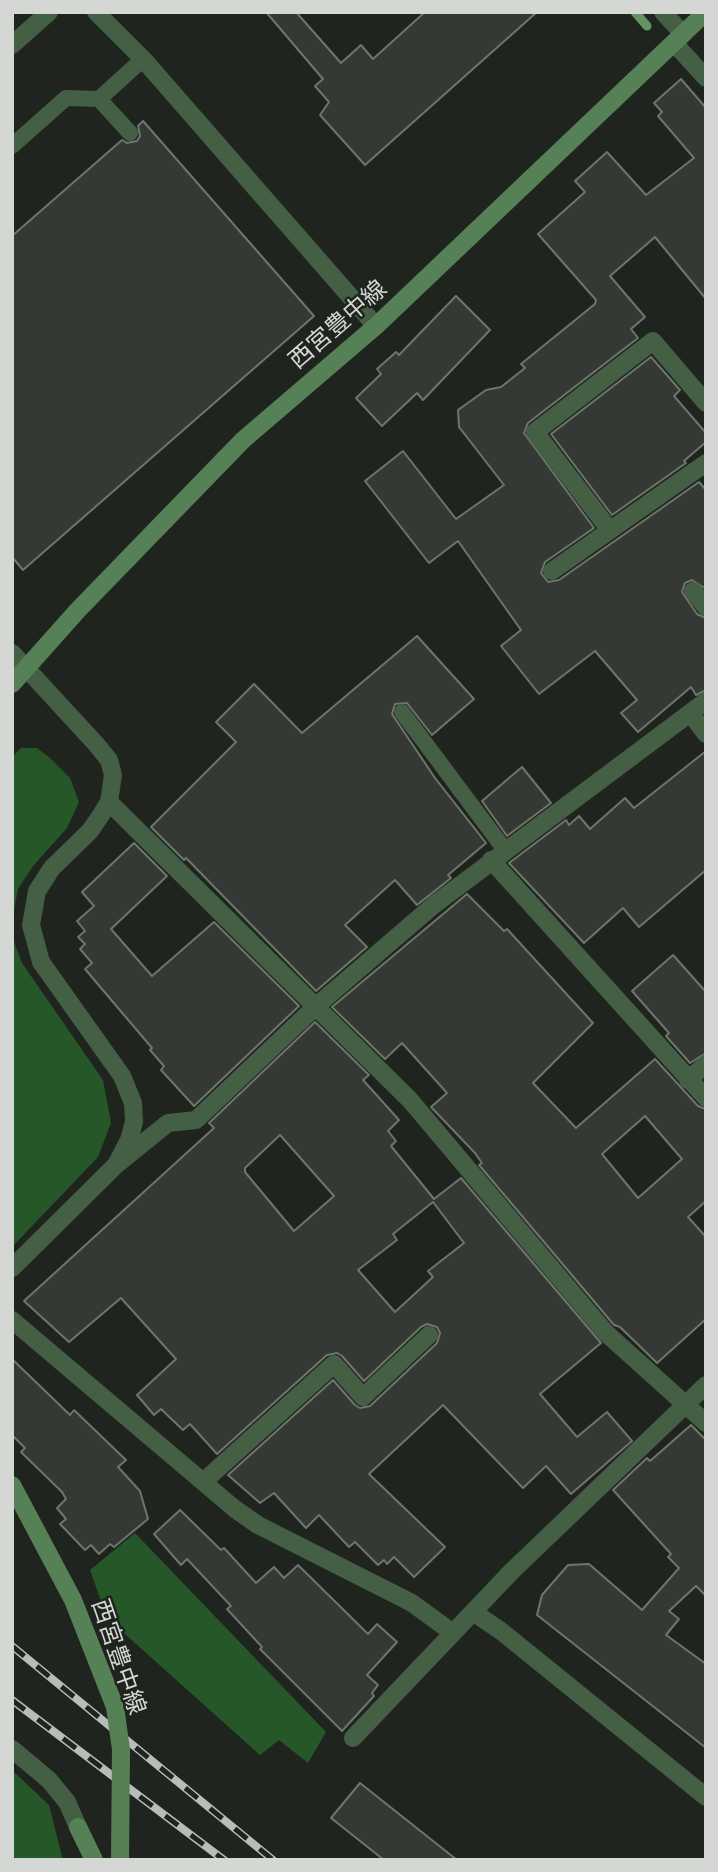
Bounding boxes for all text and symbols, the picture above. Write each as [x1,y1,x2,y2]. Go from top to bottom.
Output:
street label: 西宮豊中線 [283,275,393,375]
street label: 西宮豊中線 [85,1596,151,1718]

